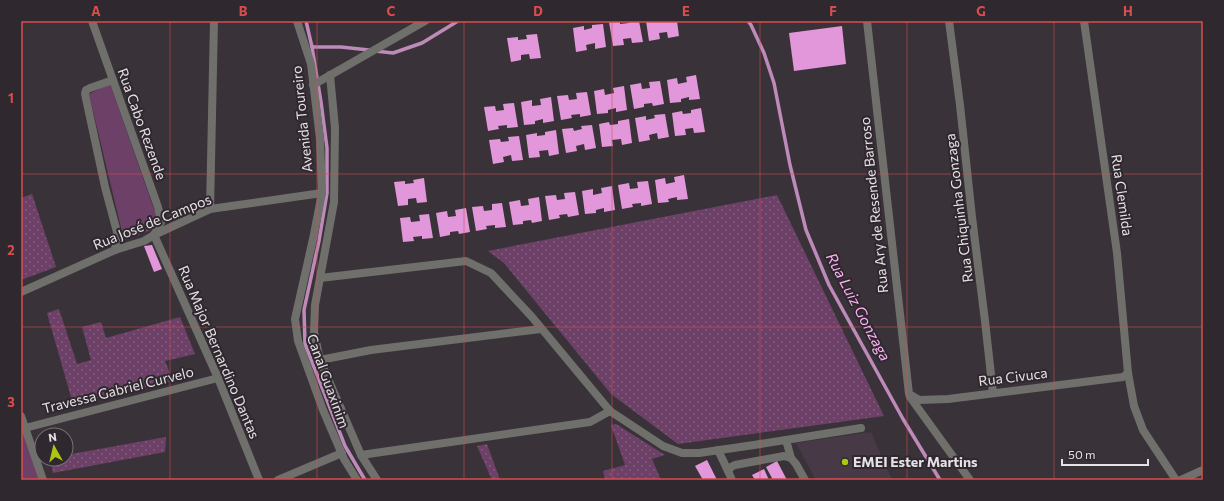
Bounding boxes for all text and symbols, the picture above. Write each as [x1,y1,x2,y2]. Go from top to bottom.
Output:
text: A [91,3,101,19]
text: B [239,3,248,19]
text: C [387,3,396,19]
text: D [533,3,543,19]
text: E [682,3,690,19]
text: F [829,3,837,19]
text: G [976,3,986,19]
text: H [1123,3,1133,19]
street label: Avenida Toureiro [287,65,316,173]
street label: Rua Cabo Rezende [114,66,171,182]
text: 1 [8,90,14,106]
street label: Rua Ary de Resende Barroso [856,116,891,294]
street label: Rua Chiquinha Gonzaga [941,133,976,283]
street label: Rua Clemilda [1108,153,1137,237]
street label: Rua José de Campos [90,190,213,253]
text: 2 [7,242,15,258]
water label: Rua Luiz Gonzaga [823,249,895,364]
street label: Rua Major Bernardino Dantas [175,263,264,441]
street label: Canal Guaxinim [304,332,353,430]
street label: Travessa Gabriel Curvelo [40,362,195,417]
street label: Rua Civuca [977,364,1048,389]
text: 3 [7,394,15,410]
north arrow [34,427,74,467]
text: N [48,430,58,444]
scale bar [1062,441,1148,467]
text: 50 m [1068,447,1096,461]
place label: EMEI Ester Martins [853,453,978,470]
marker: EMEI Ester Martins [840,457,850,467]

